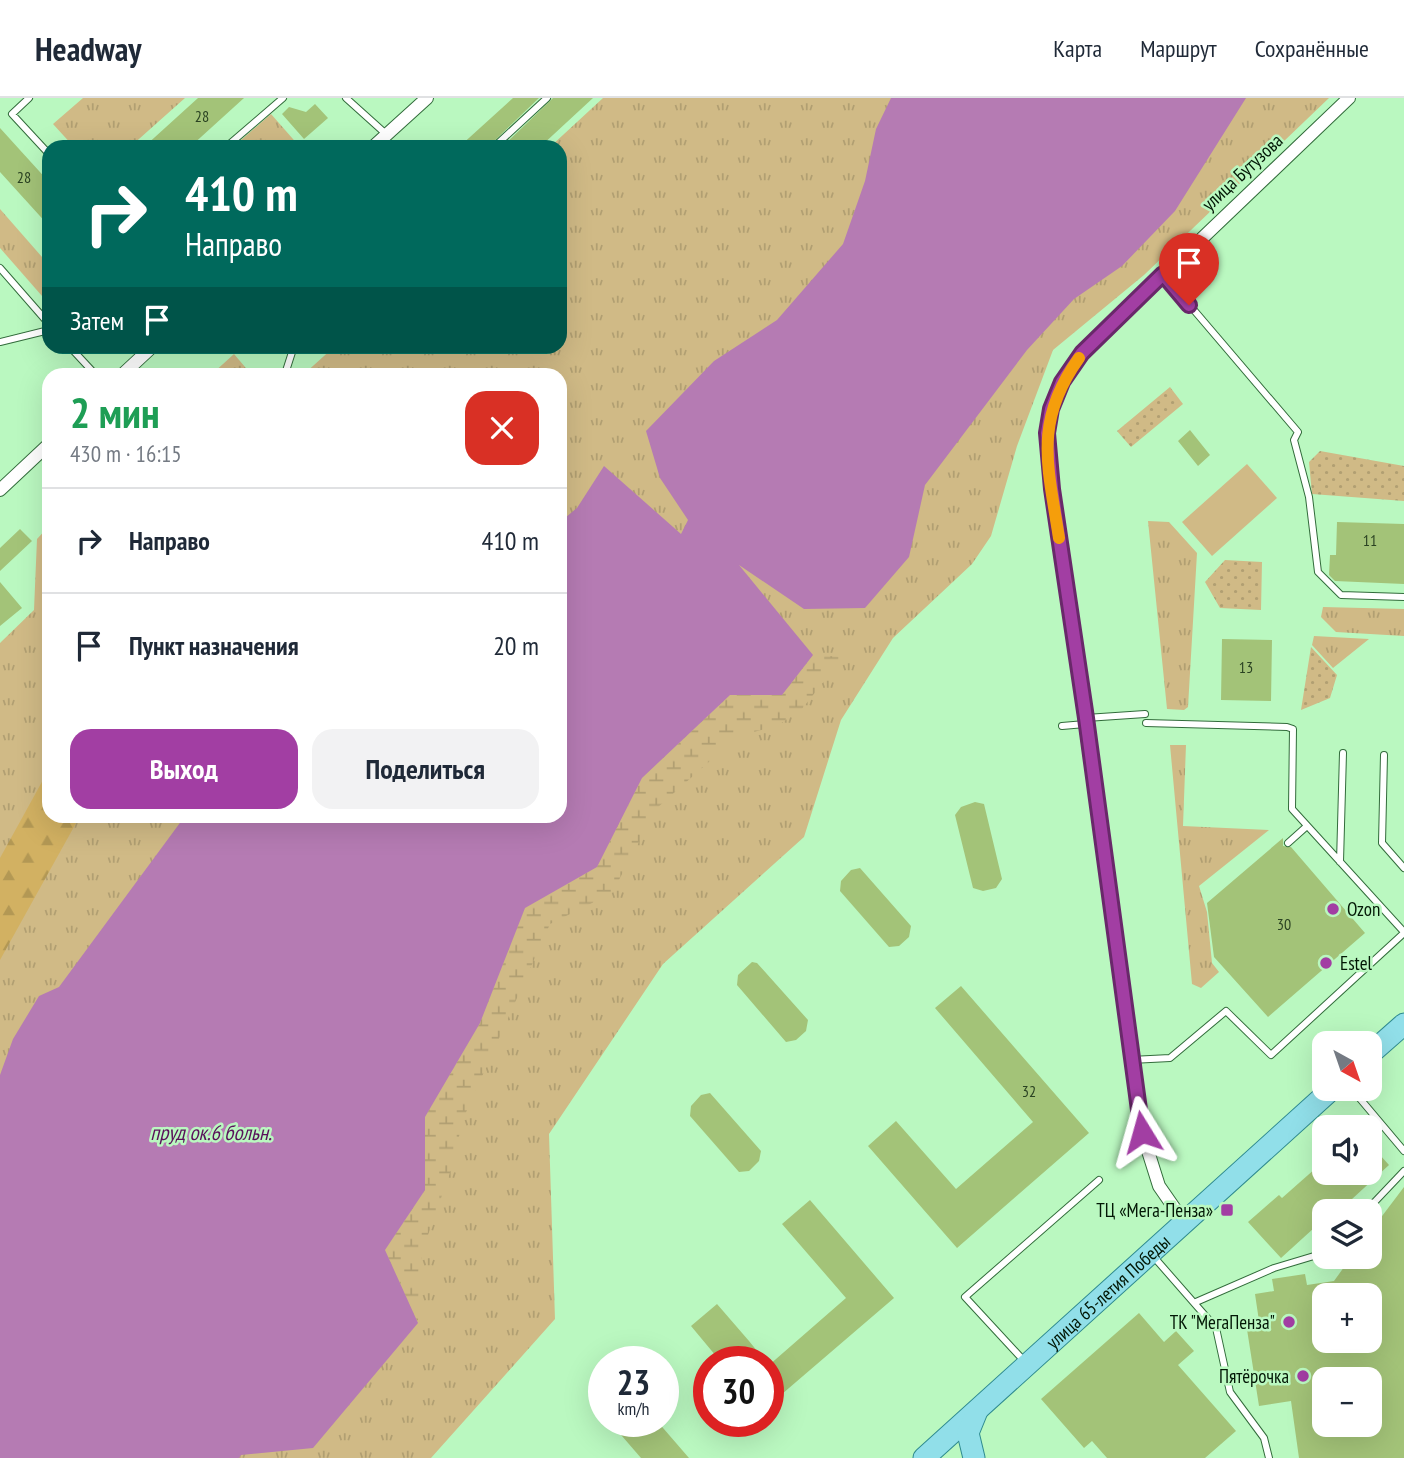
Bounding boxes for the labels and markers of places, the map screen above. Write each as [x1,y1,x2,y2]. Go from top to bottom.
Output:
pin [1159,233,1219,305]
place label: Ozon [1347,897,1380,921]
marker: Ozon [1325,901,1341,917]
place label: Estel [1340,951,1372,975]
marker: Estel [1318,955,1334,971]
place label: ТЦ «Мега-Пенза» [1096,1198,1213,1222]
marker: ТЦ «Мега-Пенза» [1219,1202,1235,1218]
place label: ТК "МегаПенза" [1170,1310,1275,1334]
marker: ТК "МегаПенза" [1281,1314,1297,1330]
place label: Пятёрочка [1219,1364,1289,1388]
marker: Пятёрочка [1295,1368,1311,1384]

